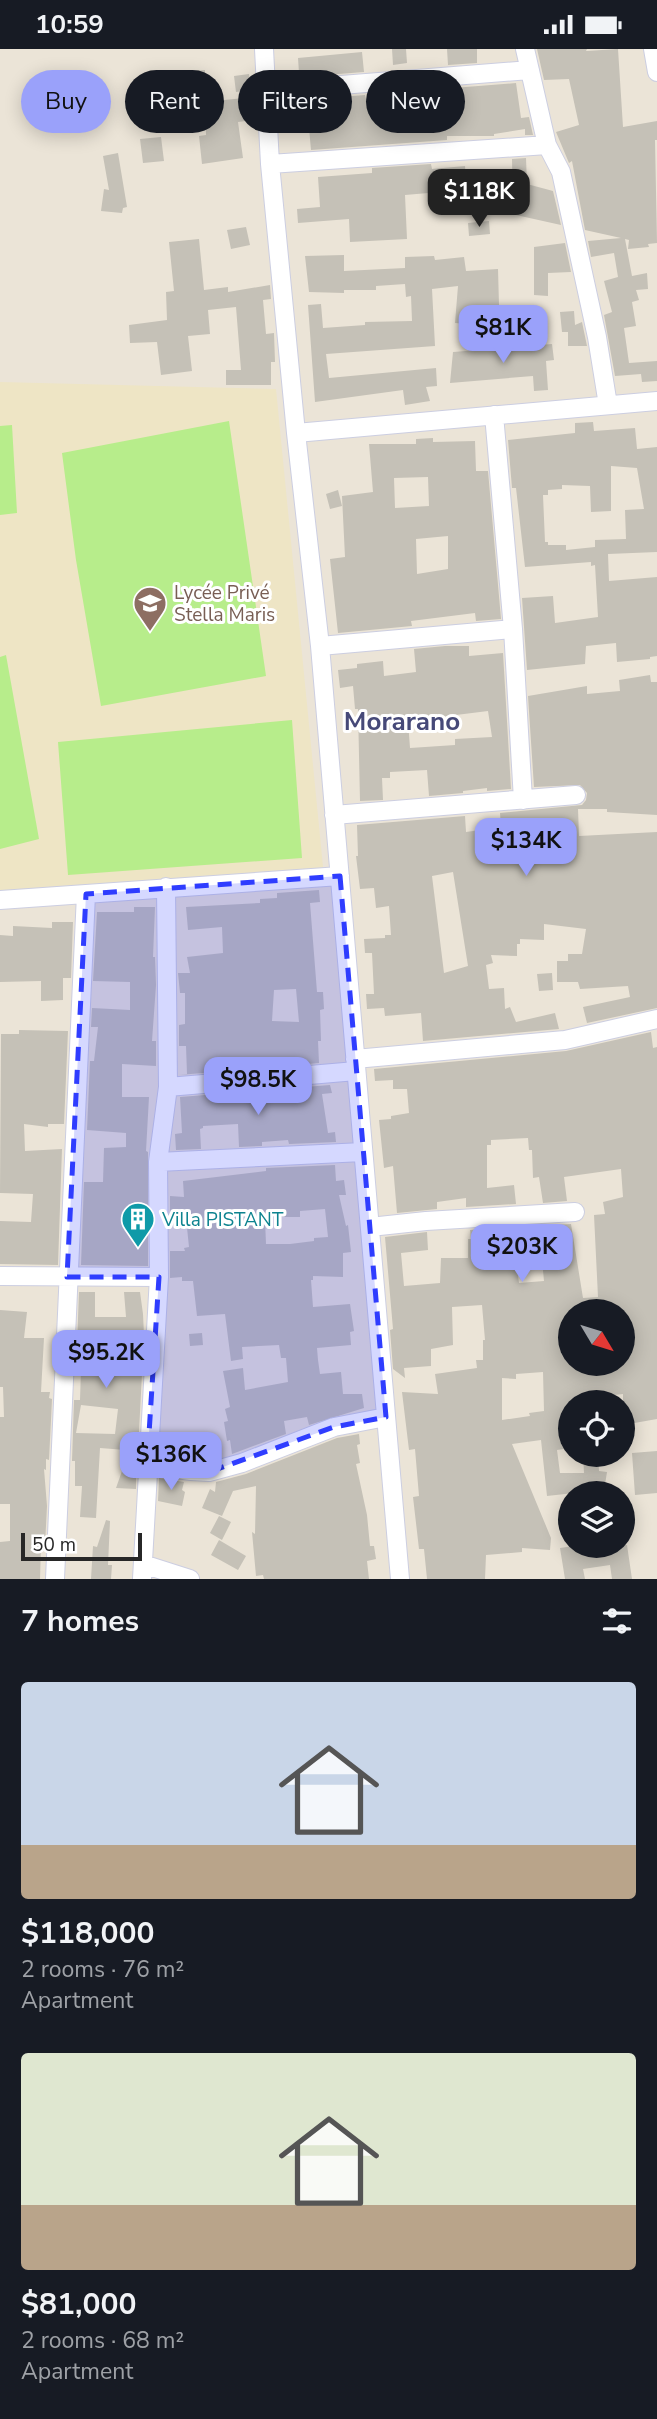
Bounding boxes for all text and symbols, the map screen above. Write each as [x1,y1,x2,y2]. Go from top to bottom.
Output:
text: 10:59 [35,7,104,42]
chip: Buy [21,70,111,133]
chip: Rent [125,70,224,133]
chip: Filters [238,70,352,133]
chip: New [366,70,465,133]
pin: $118K [430,169,528,229]
text: $118K [444,176,514,207]
pin: $81K [462,305,544,365]
text: $81K [475,312,531,343]
place label: Lycée Privé Stella Maris [174,580,275,628]
school or university icon: Lycée Privé Stella Maris [131,584,169,633]
district label: Morarano [344,704,460,739]
pin: $134K [477,819,575,878]
text: $134K [491,825,561,856]
pin: $98.5K [201,1058,315,1117]
text: $98.5K [220,1064,296,1095]
building icon: Villa PISTANT [119,1200,157,1249]
place label: Villa PISTANT [161,1207,284,1233]
pin: $203K [473,1225,571,1284]
text: $203K [487,1231,557,1262]
north arrow [558,1299,635,1375]
map controls [558,1299,635,1558]
pin: $95.2K [49,1331,163,1390]
text: $95.2K [68,1337,144,1368]
button: locate [558,1390,635,1467]
pin: $136K [122,1433,220,1492]
text: $136K [136,1439,206,1470]
button: layers [558,1481,635,1558]
scale bar [21,1530,142,1562]
text: 50 m [32,1532,76,1558]
text: 7 homes [21,1601,139,1642]
icon: filters [598,1602,636,1640]
icon: home [266,1727,392,1853]
text: $118,000 [21,1913,154,1954]
text: 2 rooms · 76 m² [21,1954,184,1985]
text: Apartment [21,1985,133,2016]
icon: home [266,2098,392,2224]
text: $81,000 [21,2284,136,2325]
text: 2 rooms · 68 m² [21,2325,184,2356]
text: Apartment [21,2356,133,2387]

